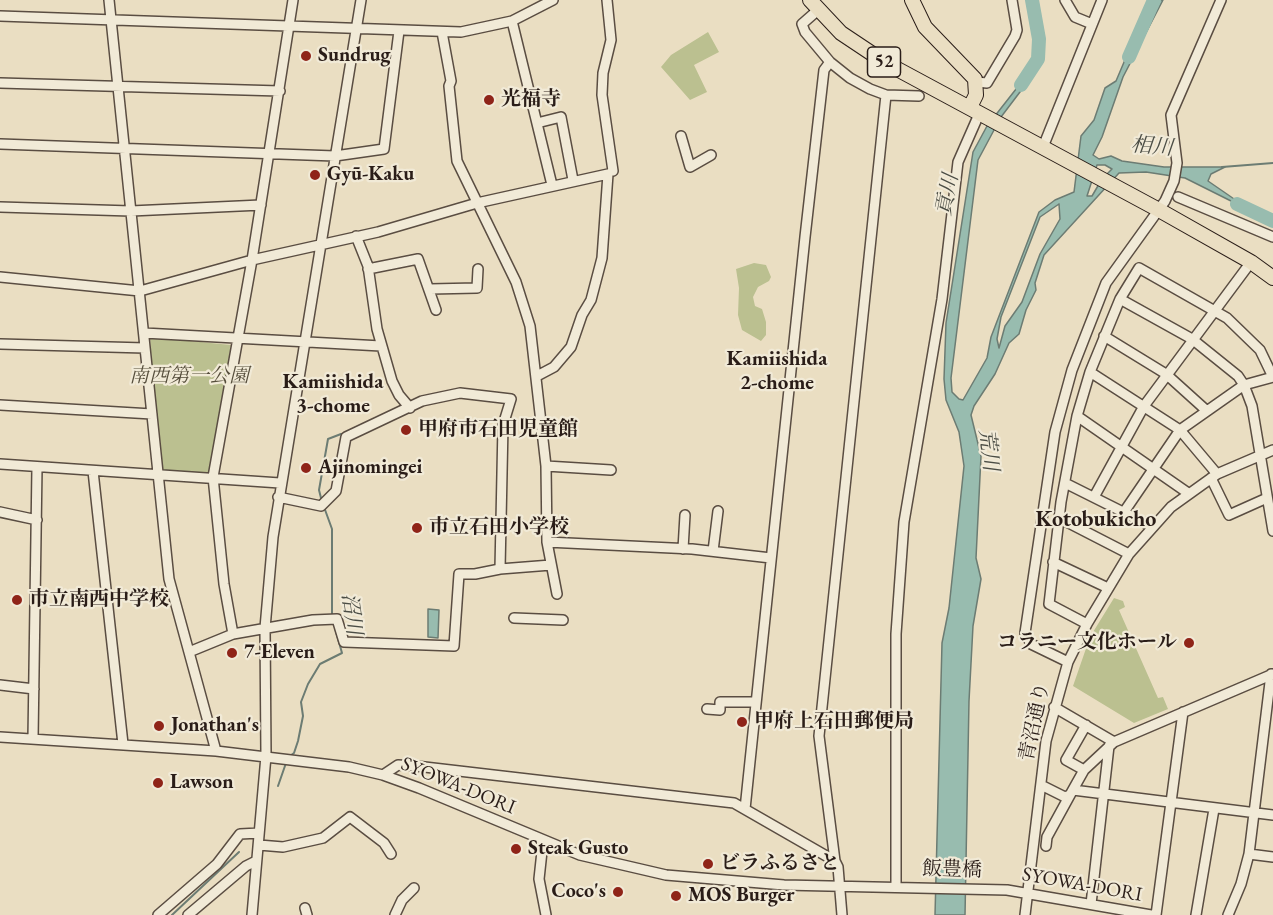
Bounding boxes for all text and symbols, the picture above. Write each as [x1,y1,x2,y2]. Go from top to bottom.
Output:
place label: Sundrug [318,44,391,68]
road number: 52 [868,47,900,77]
marker: Sundrug [299,49,313,63]
place label: 光福寺 [501,88,561,112]
marker: 光福寺 [482,93,496,107]
water label: 相川 [1130,133,1174,161]
place label: Gyū-Kaku [327,163,414,187]
marker: Gyū-Kaku [308,168,322,182]
water label: 貢川 [932,172,964,218]
district label: Kamiishida 2-chome [727,346,827,396]
park label: 南西第一公園 [129,365,249,389]
district label: Kamiishida 3-chome [283,369,383,419]
place label: 甲府市石田児童館 [418,418,578,442]
marker: 甲府市石田児童館 [399,423,413,437]
water label: 荒川 [973,428,1003,472]
place label: Ajinomingei [318,456,422,480]
marker: Ajinomingei [299,461,313,475]
district label: Kotobukicho [1036,507,1156,533]
place label: 市立石田小学校 [429,516,569,540]
marker: 市立石田小学校 [410,521,424,535]
place label: 市立南西中学校 [29,588,169,612]
water label: 沼川 [336,591,366,637]
marker: 市立南西中学校 [10,593,24,607]
place label: コラニー文化ホール [997,631,1177,655]
marker: コラニー文化ホール [1182,636,1196,650]
place label: 7-Eleven [244,641,315,665]
marker: 7-Eleven [225,646,239,660]
street label: 青沼通り [1015,680,1055,764]
place label: 甲府上石田郵便局 [754,710,914,734]
place label: Jonathan's [171,714,259,738]
marker: 甲府上石田郵便局 [735,715,749,729]
marker: Jonathan's [152,719,166,733]
street label: SYOWA-DORI [397,752,519,820]
place label: Lawson [170,771,233,795]
marker: Lawson [151,776,165,790]
place label: Steak Gusto [528,837,628,861]
marker: Steak Gusto [509,842,523,856]
place label: ビラふるさと [720,852,840,876]
marker: ビラふるさと [701,857,715,871]
street label: 飯豊橋 [922,857,982,883]
street label: SYOWA-DORI [1020,863,1144,907]
place label: Coco's [552,880,606,904]
place label: MOS Burger [688,884,794,908]
marker: Coco's [611,885,625,899]
marker: MOS Burger [669,889,683,903]

